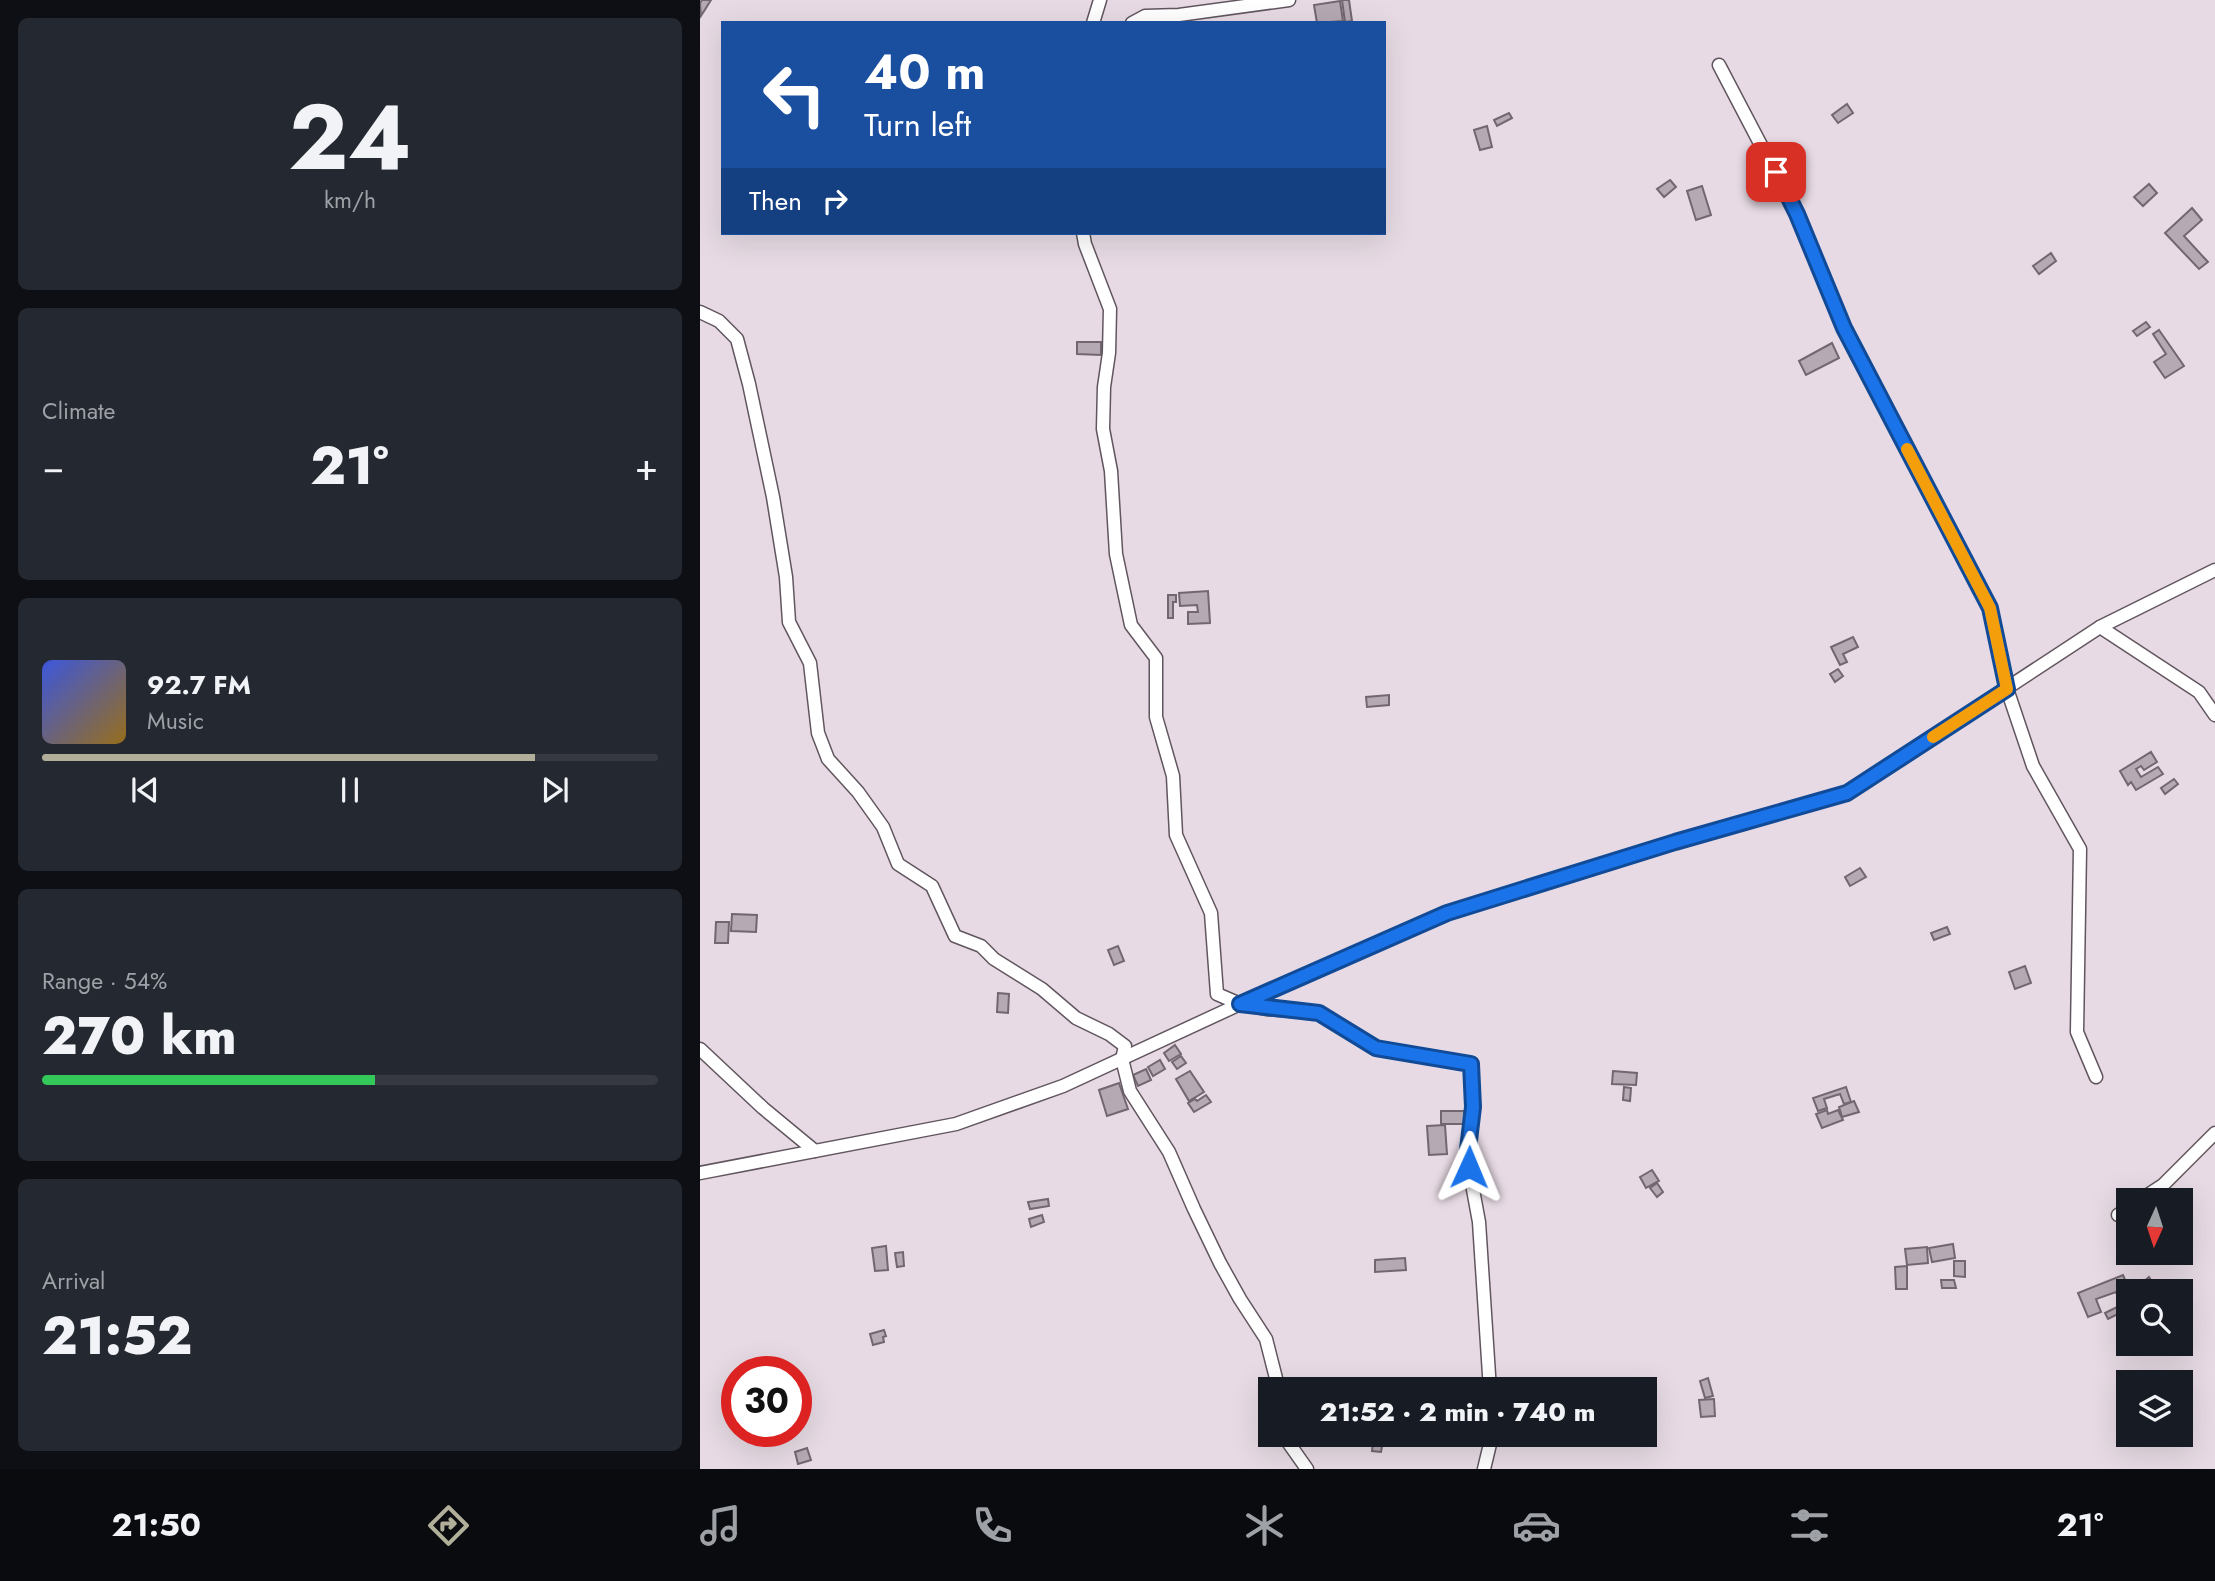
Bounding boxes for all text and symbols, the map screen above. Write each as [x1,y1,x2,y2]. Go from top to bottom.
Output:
text: 40 m [864,37,986,107]
icon: left [749,49,840,140]
text: 24 [288,72,412,203]
text: Turn left [864,102,971,148]
pin [1746,142,1806,202]
icon: arrive [1757,153,1795,191]
text: Then [749,182,802,220]
icon: right [816,182,854,220]
text: km/h [324,183,376,217]
text: Climate [42,394,115,428]
text: 21° [310,428,389,504]
text: − [42,439,64,494]
text: + [635,439,658,494]
text: 92.7 FM [147,666,251,704]
text: Music [147,704,204,738]
icon: previous [126,771,164,809]
icon: pause [331,771,369,809]
icon: next [536,771,574,809]
text: Range · 54% [42,964,167,998]
text: 270 km [42,998,236,1074]
position arrow [1432,1130,1506,1204]
north arrow [2116,1188,2193,1265]
map controls [2116,1188,2193,1447]
text: Arrival [42,1264,105,1298]
button: search [2116,1279,2193,1356]
text: 21:52 [42,1298,192,1374]
speed limit sign: 30 [721,1356,812,1447]
button: layers [2116,1370,2193,1447]
text: 21:52 · 2 min · 740 m [1320,1393,1595,1431]
icon: directions [424,1501,473,1550]
icon: music [696,1501,745,1550]
icon: phone [968,1501,1017,1550]
icon: climate [1240,1501,1289,1550]
icon: car [1512,1501,1561,1550]
icon: filters [1785,1501,1834,1550]
text: 21:50 [112,1502,201,1548]
text: 21° [2057,1502,2103,1548]

